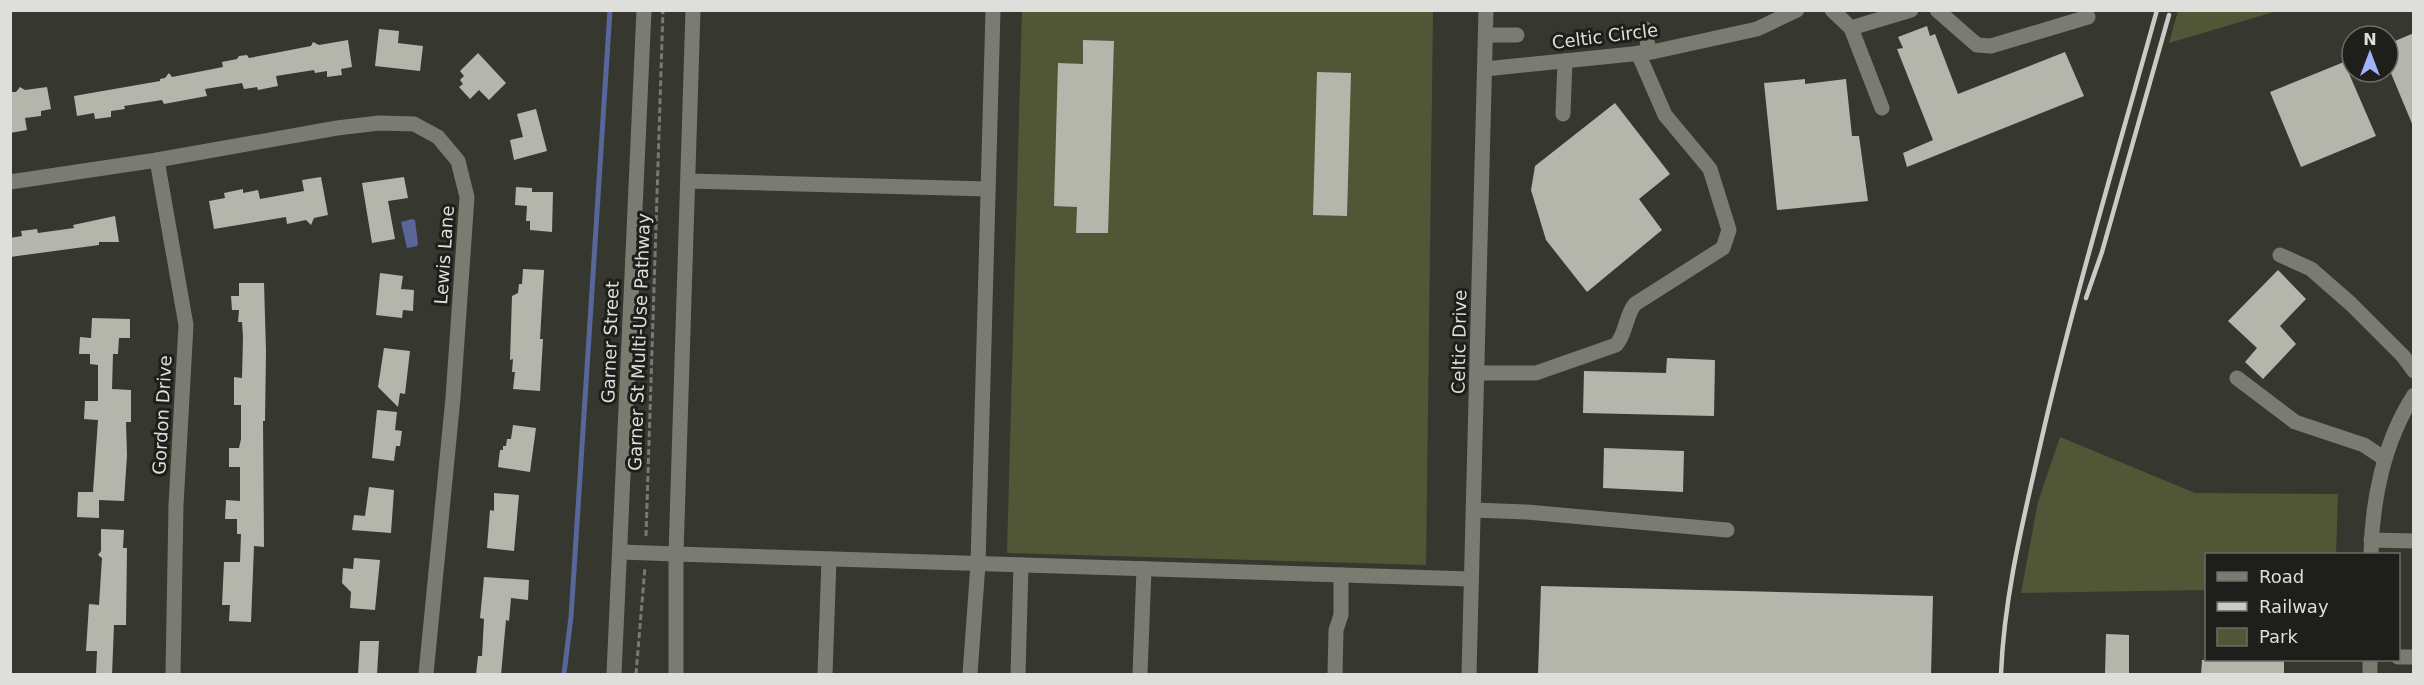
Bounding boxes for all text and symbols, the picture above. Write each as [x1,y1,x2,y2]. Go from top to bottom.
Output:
street label: Celtic Circle [1551,19,1659,53]
north arrow [2340,24,2400,84]
text: N [2363,30,2377,49]
street label: Lewis Lane [430,205,458,305]
street label: Garner St Multi-Use Pathway [624,213,654,471]
street label: Garner Street [597,280,623,404]
street label: Celtic Drive [1448,290,1470,394]
street label: Gordon Drive [148,355,176,475]
legend [2205,553,2400,661]
text: Road [2259,566,2304,587]
text: Railway [2259,596,2329,617]
text: Park [2259,626,2298,647]

